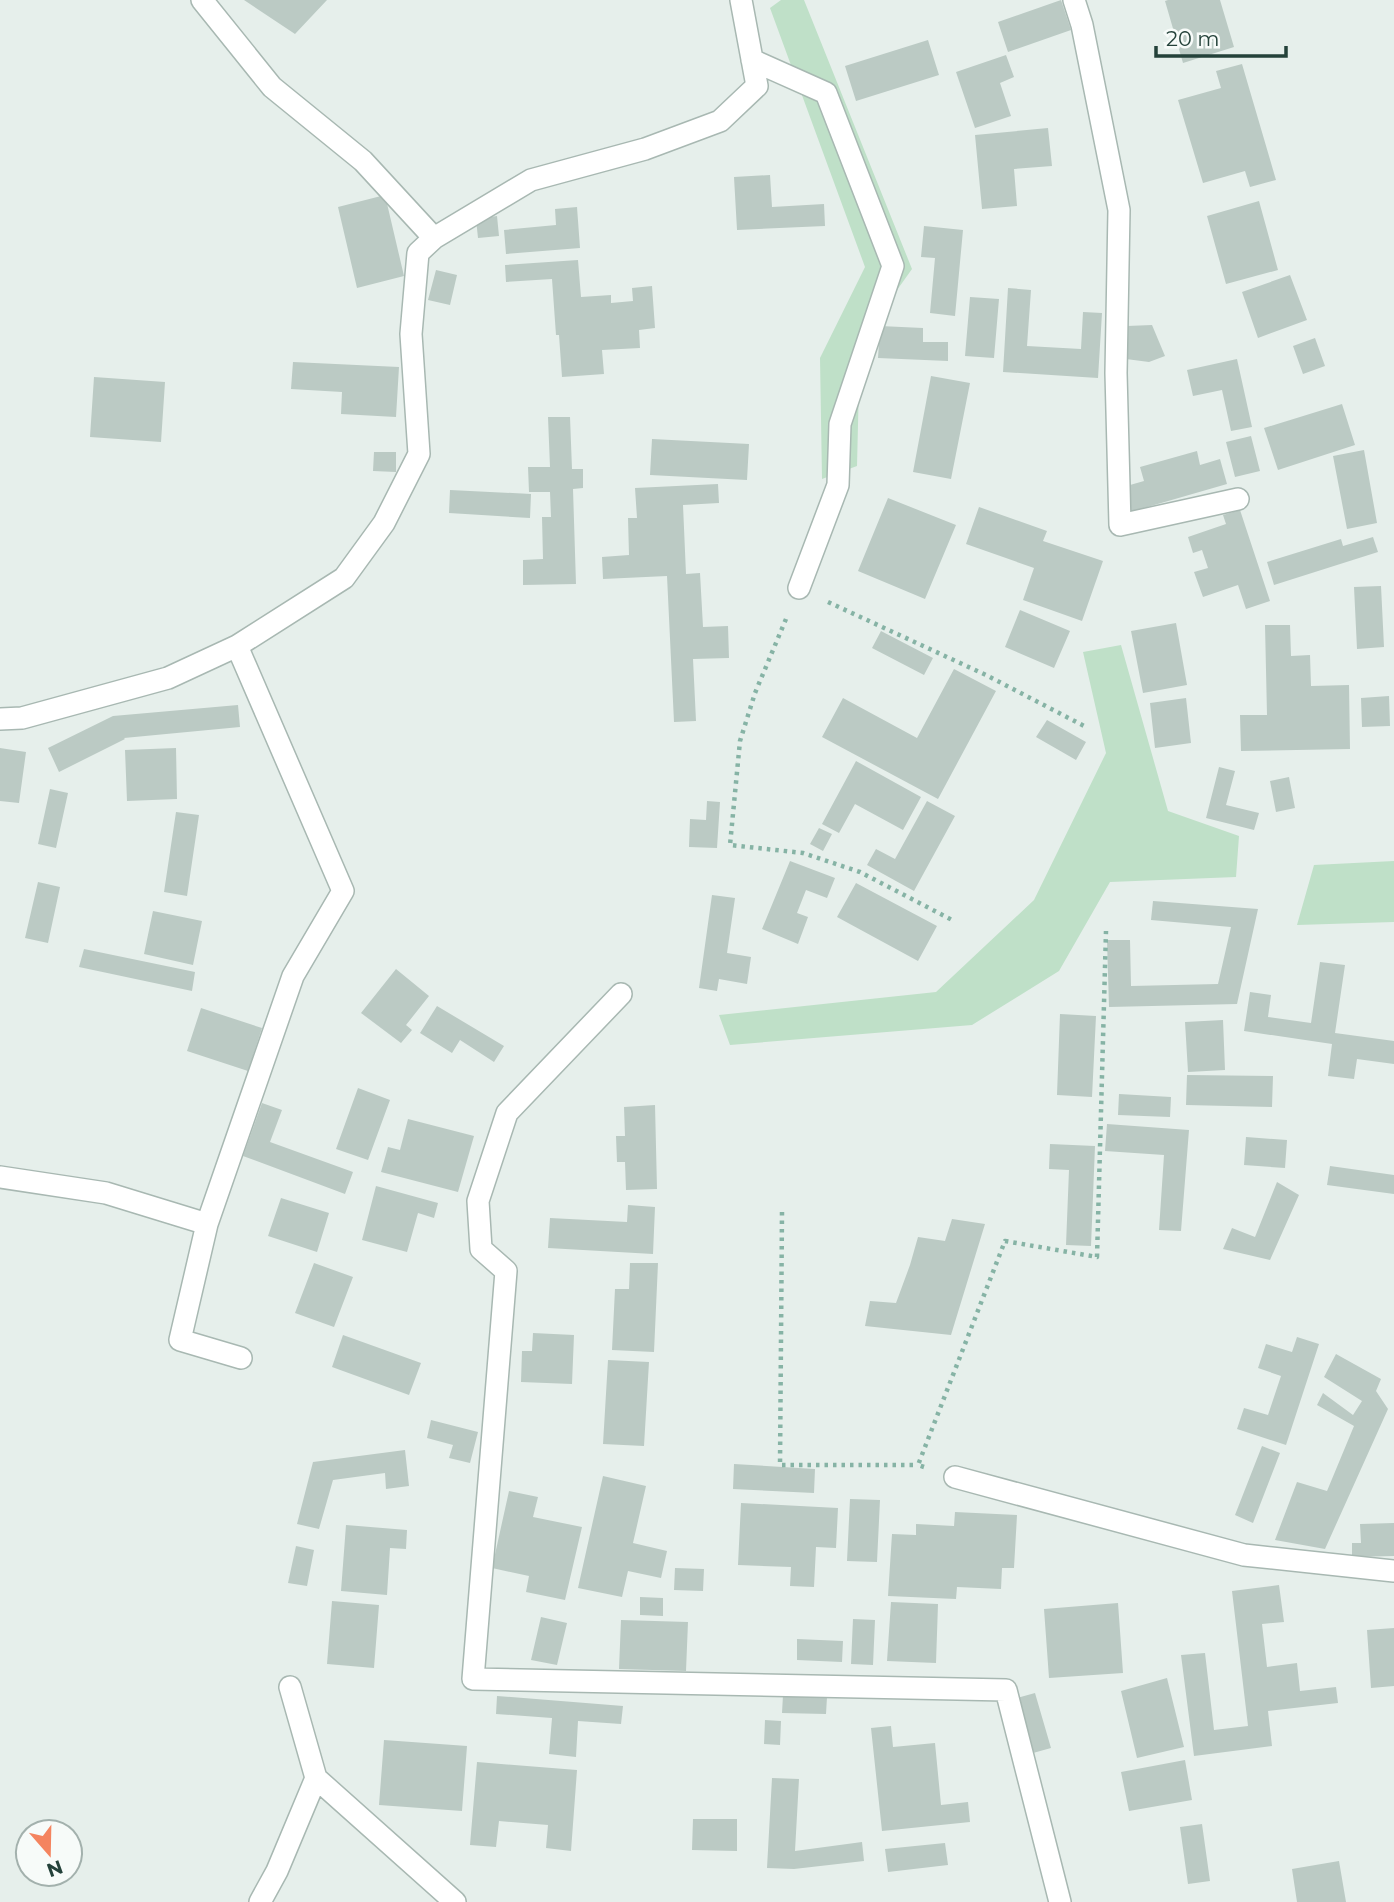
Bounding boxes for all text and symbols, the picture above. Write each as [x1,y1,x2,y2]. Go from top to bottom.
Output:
scale bar [1156,14,1286,58]
text: 20 m [1166,26,1220,51]
north arrow [14,1818,84,1888]
text: N [43,1855,66,1882]

